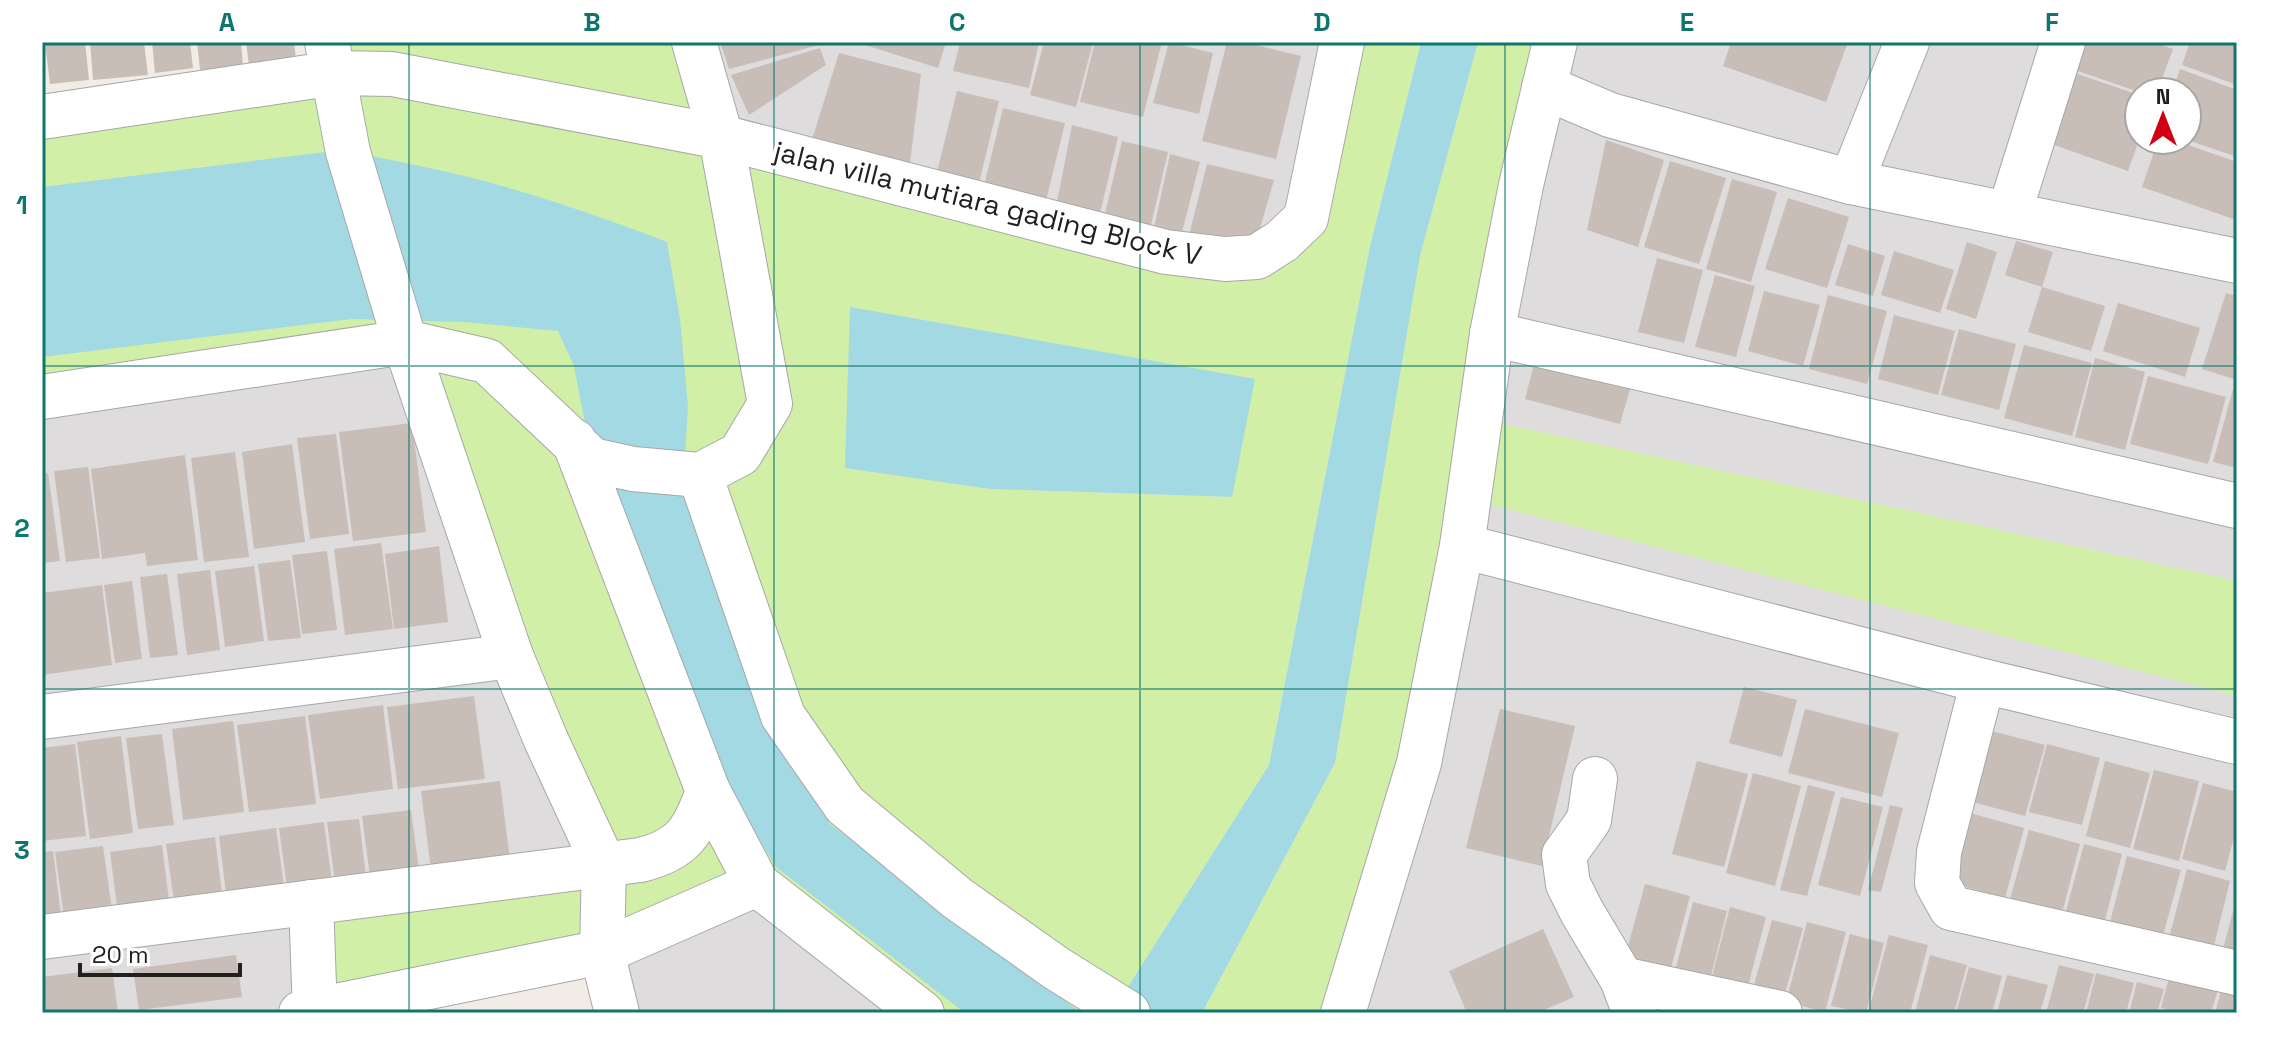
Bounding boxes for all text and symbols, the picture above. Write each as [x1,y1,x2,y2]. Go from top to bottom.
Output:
text: A [219,5,236,39]
text: B [583,5,601,39]
text: C [949,5,965,39]
text: D [1313,5,1331,39]
text: E [1680,5,1694,39]
text: F [2045,5,2059,39]
north arrow [2123,76,2203,156]
text: N [2156,82,2170,110]
street label: jalan villa mutiara gading Block V [770,132,1205,274]
text: 1 [16,188,28,222]
text: 2 [14,511,30,545]
text: 3 [14,833,30,867]
scale bar [80,927,240,977]
text: 20 m [92,939,149,970]

